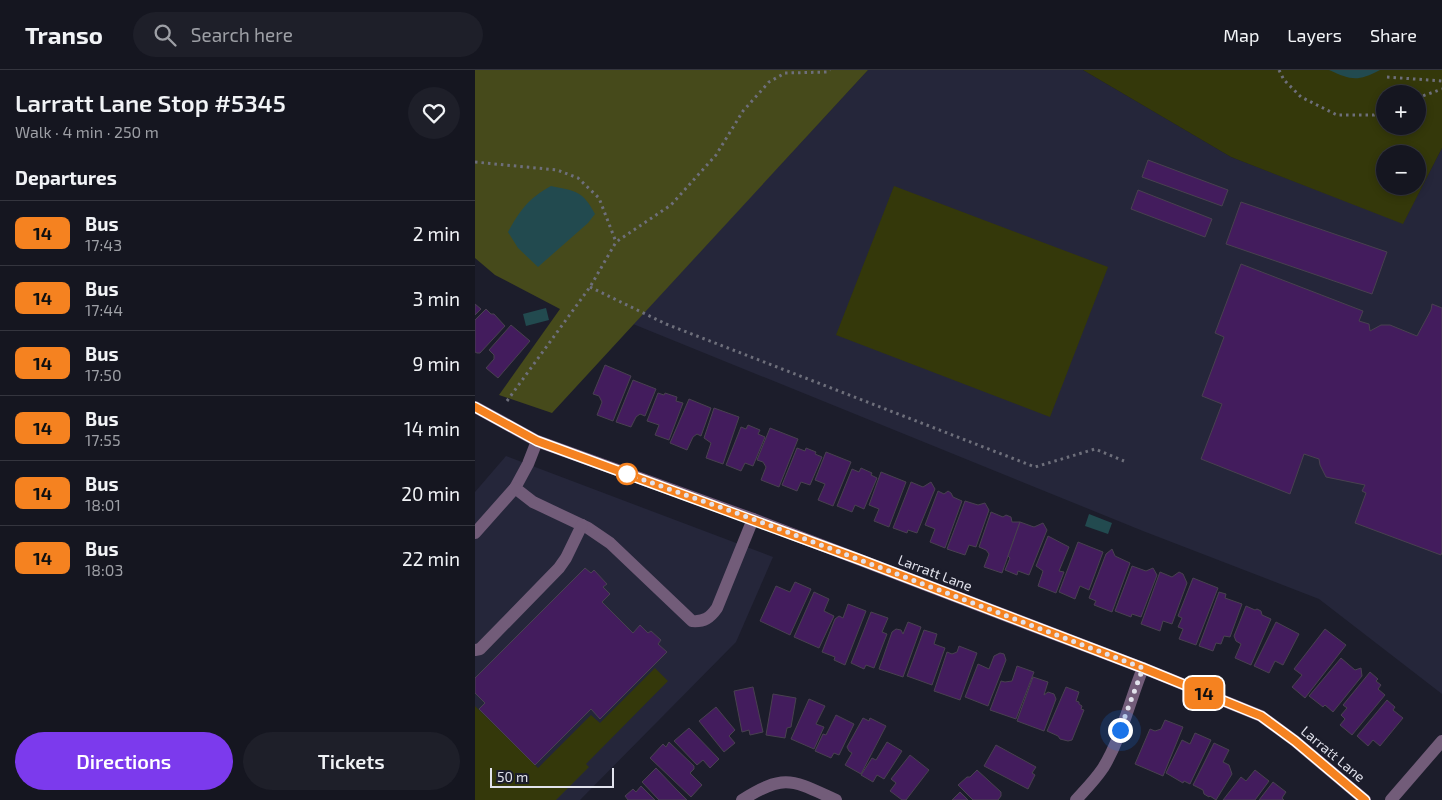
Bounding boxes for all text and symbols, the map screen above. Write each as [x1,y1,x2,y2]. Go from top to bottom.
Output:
search box [133,12,483,57]
text: Transo [25,20,103,49]
icon: search [151,21,179,49]
text: Search here [191,23,293,46]
text: Map [1223,24,1259,46]
text: Layers [1287,24,1342,46]
text: Share [1370,24,1417,46]
map controls [1376,85,1426,195]
button: + [1376,85,1426,135]
button: heart [408,87,460,139]
text: Larratt Lane Stop #5345 [15,88,286,117]
text: Walk · 4 min · 250 m [15,122,159,141]
button: − [1376,145,1426,195]
text: Departures [15,166,117,189]
text: Bus [85,212,119,235]
text: 14 [33,222,52,244]
text: 2 min [413,222,460,245]
text: 17:43 [85,235,122,254]
text: Bus [85,277,119,300]
text: 14 [33,287,52,309]
text: 3 min [413,287,460,310]
text: 17:44 [85,300,123,319]
text: Bus [85,342,119,365]
text: 14 [33,352,52,374]
text: 9 min [412,352,460,375]
text: 17:50 [85,365,122,384]
text: Bus [85,407,119,430]
text: 14 [33,417,52,439]
text: 14 min [404,417,460,440]
text: 17:55 [85,430,121,449]
unlabelled marker [616,463,638,485]
text: Bus [85,472,119,495]
text: 14 [33,482,52,504]
text: 20 min [401,482,460,505]
text: 18:01 [85,495,121,514]
text: Bus [85,537,119,560]
text: 14 [33,547,52,569]
text: 22 min [402,547,460,570]
street label: Larratt Lane [896,551,975,594]
text: 18:03 [85,560,123,579]
line badge: 14 [1181,677,1227,709]
text: 14 [1194,682,1214,704]
your location [1108,718,1133,743]
street label: Larratt Lane [1298,722,1369,785]
button: Directions [15,732,233,790]
button: Tickets [243,732,460,790]
scale bar [490,765,614,788]
text: 50 m [497,768,528,785]

